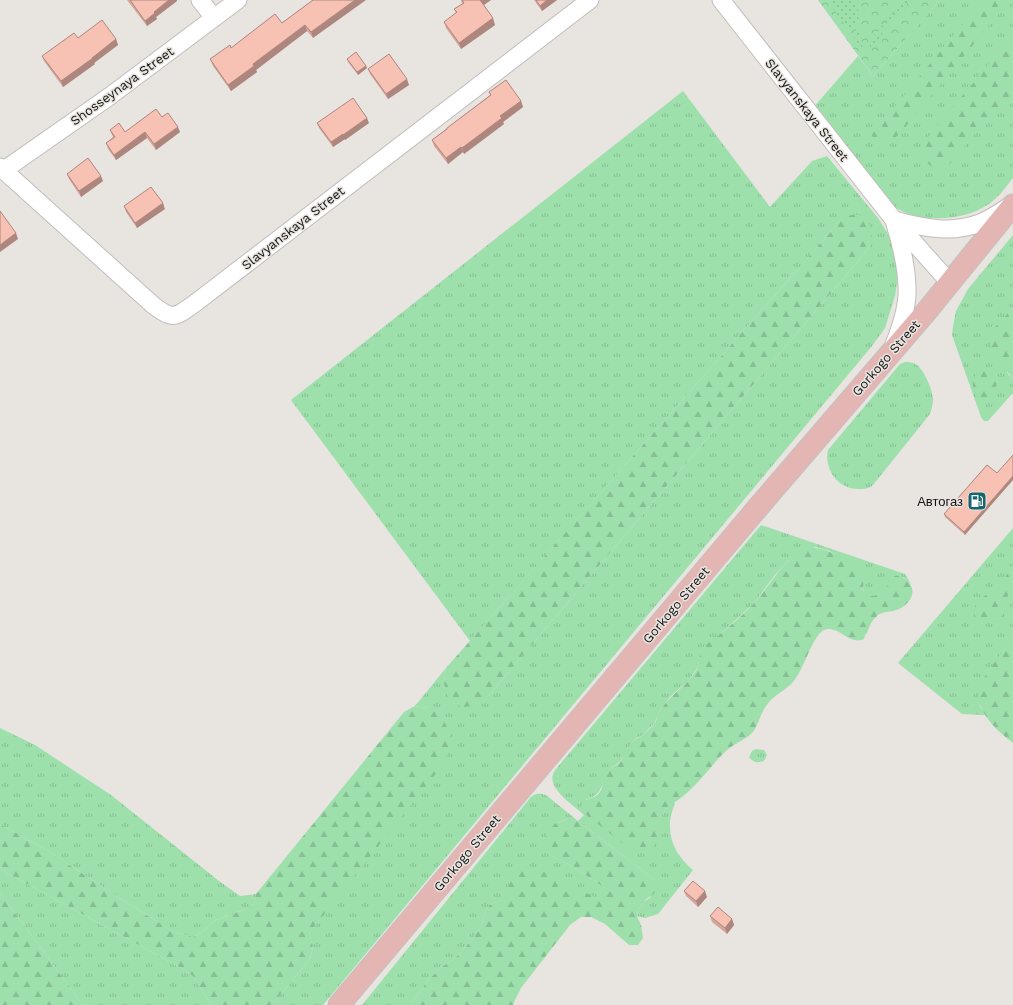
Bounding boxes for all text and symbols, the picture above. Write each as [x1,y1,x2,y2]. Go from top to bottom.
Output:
street label: Shosseynaya Street [67,43,177,129]
street label: Slavyanskaya Street [762,56,852,165]
street label: Slavyanskaya Street [239,183,348,273]
street label: Gorkogo Street [849,317,923,399]
fuel station icon: Автогаз [966,490,988,512]
place label: Автогаз [917,494,963,509]
street label: Gorkogo Street [639,563,713,646]
street label: Gorkogo Street [430,811,504,894]

